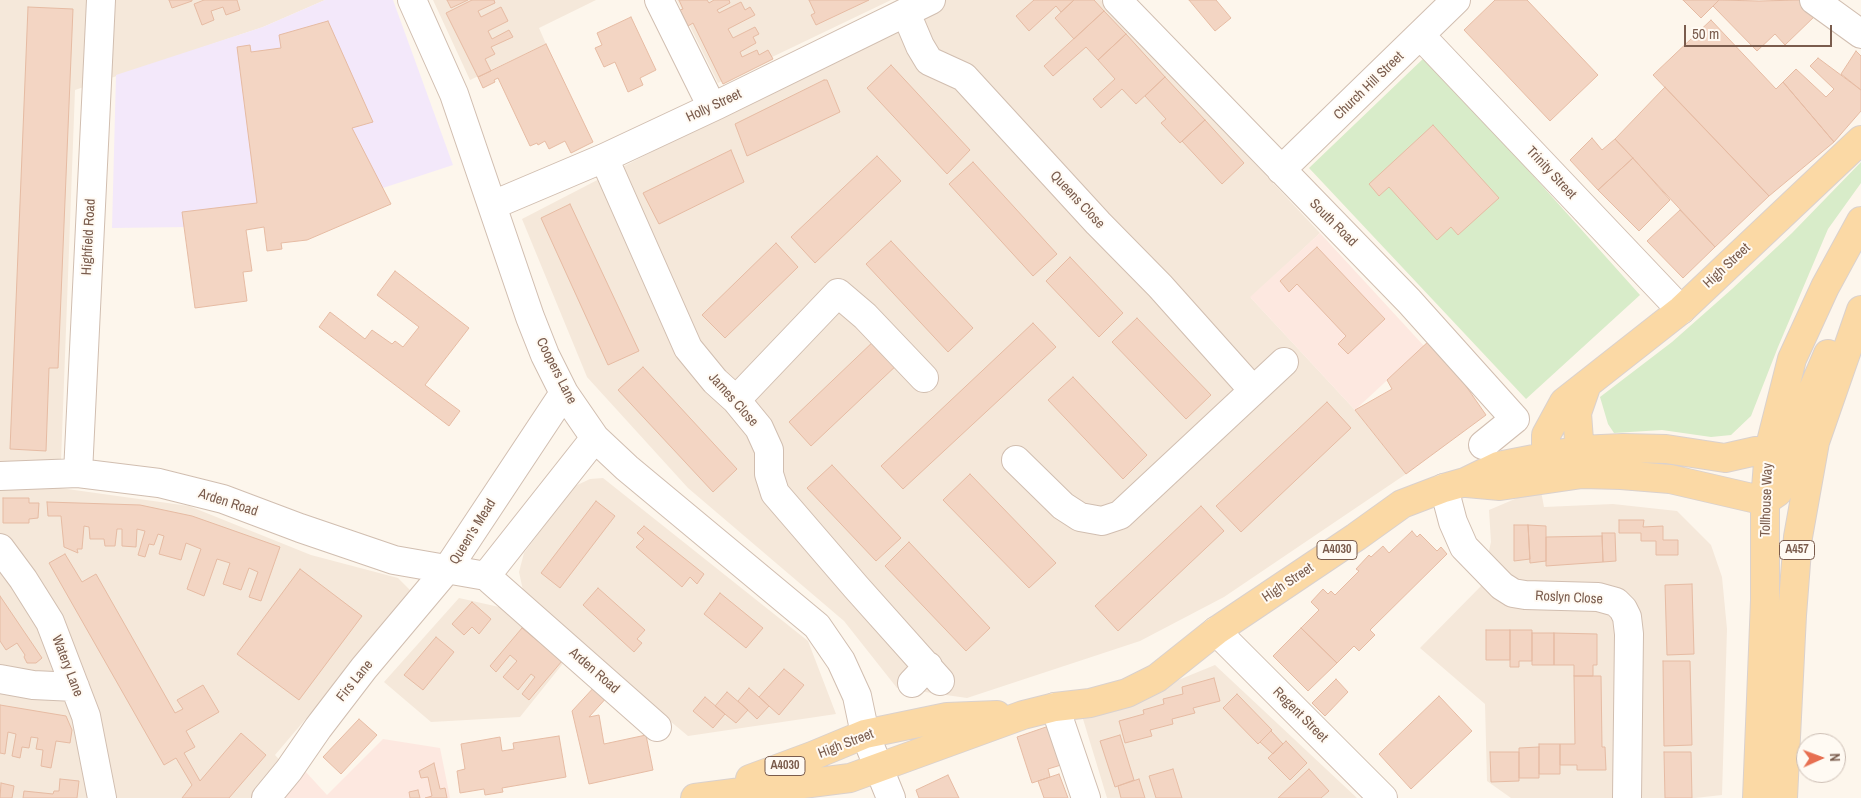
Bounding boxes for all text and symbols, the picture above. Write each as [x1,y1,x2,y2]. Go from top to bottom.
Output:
scale bar [1686,15,1834,47]
text: 50 m [1692,23,1719,44]
street label: Church Hill Street [1331,48,1407,124]
street label: Holly Street [684,86,744,126]
street label: Trinity Street [1522,143,1580,203]
street label: Queens Close [1046,168,1108,232]
street label: South Road [1306,196,1360,250]
street label: Highfield Road [79,198,99,276]
street label: High Street [1700,240,1754,292]
street label: Coopers Lane [532,335,580,407]
street label: James Close [705,370,761,430]
street label: Tollhouse Way [1757,463,1777,537]
street label: Arden Road [196,486,260,520]
street label: Queen's Mead [446,496,500,568]
road number: A4030 [1317,540,1357,560]
road number: A457 [1780,540,1814,560]
street label: High Street [1259,560,1317,606]
street label: Roslyn Close [1535,588,1603,608]
street label: Watery Lane [48,633,86,699]
street label: Arden Road [565,645,623,697]
street label: Firs Lane [333,657,377,705]
street label: Regent Street [1269,684,1331,746]
street label: High Street [816,726,876,762]
north arrow [1796,733,1846,783]
text: N [1826,753,1844,762]
road number: A4030 [765,756,805,776]

